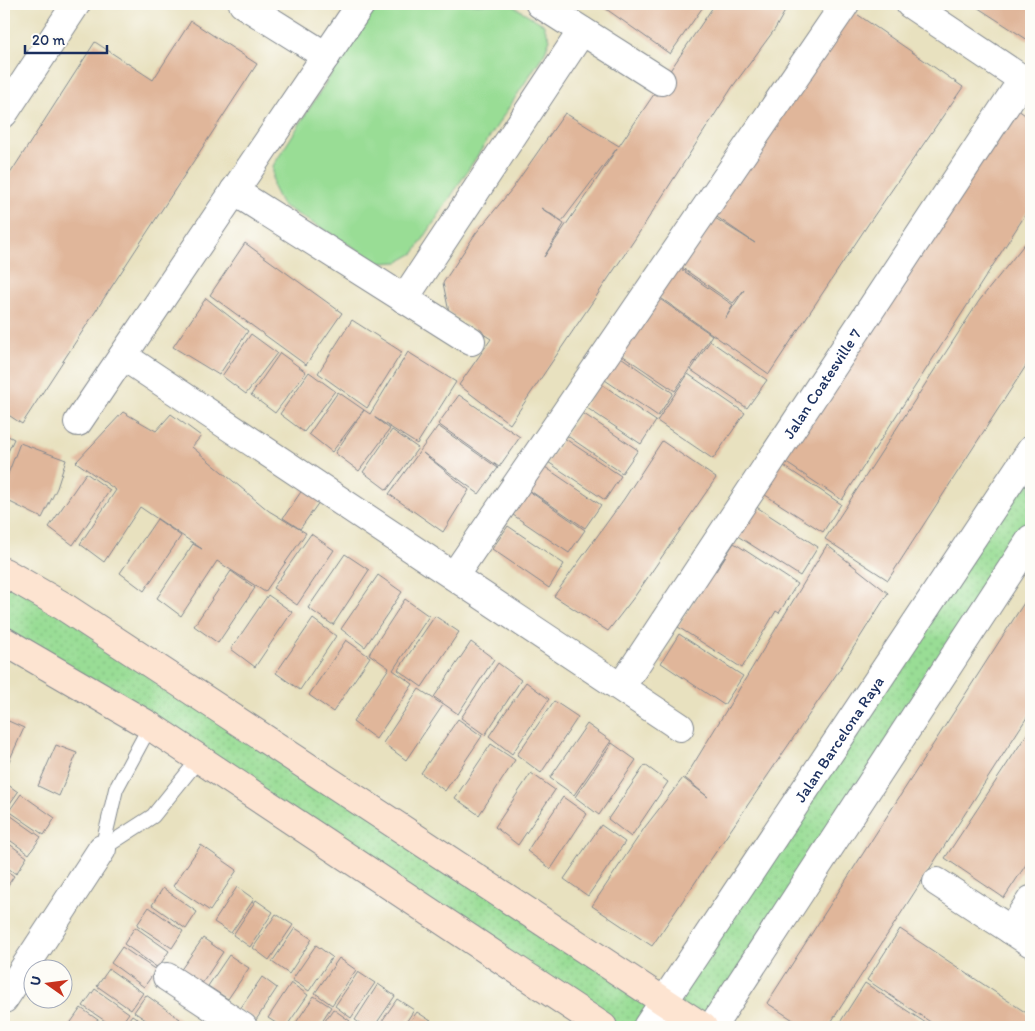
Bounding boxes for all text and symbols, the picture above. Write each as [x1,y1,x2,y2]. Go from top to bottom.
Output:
scale bar [25,22,108,54]
text: 20 m [32,31,66,49]
street label: Jalan Coatesville 7 [779,325,865,442]
street label: Jalan Barcelona Raya [790,672,887,806]
north arrow [22,958,72,1008]
text: U [26,974,45,988]

